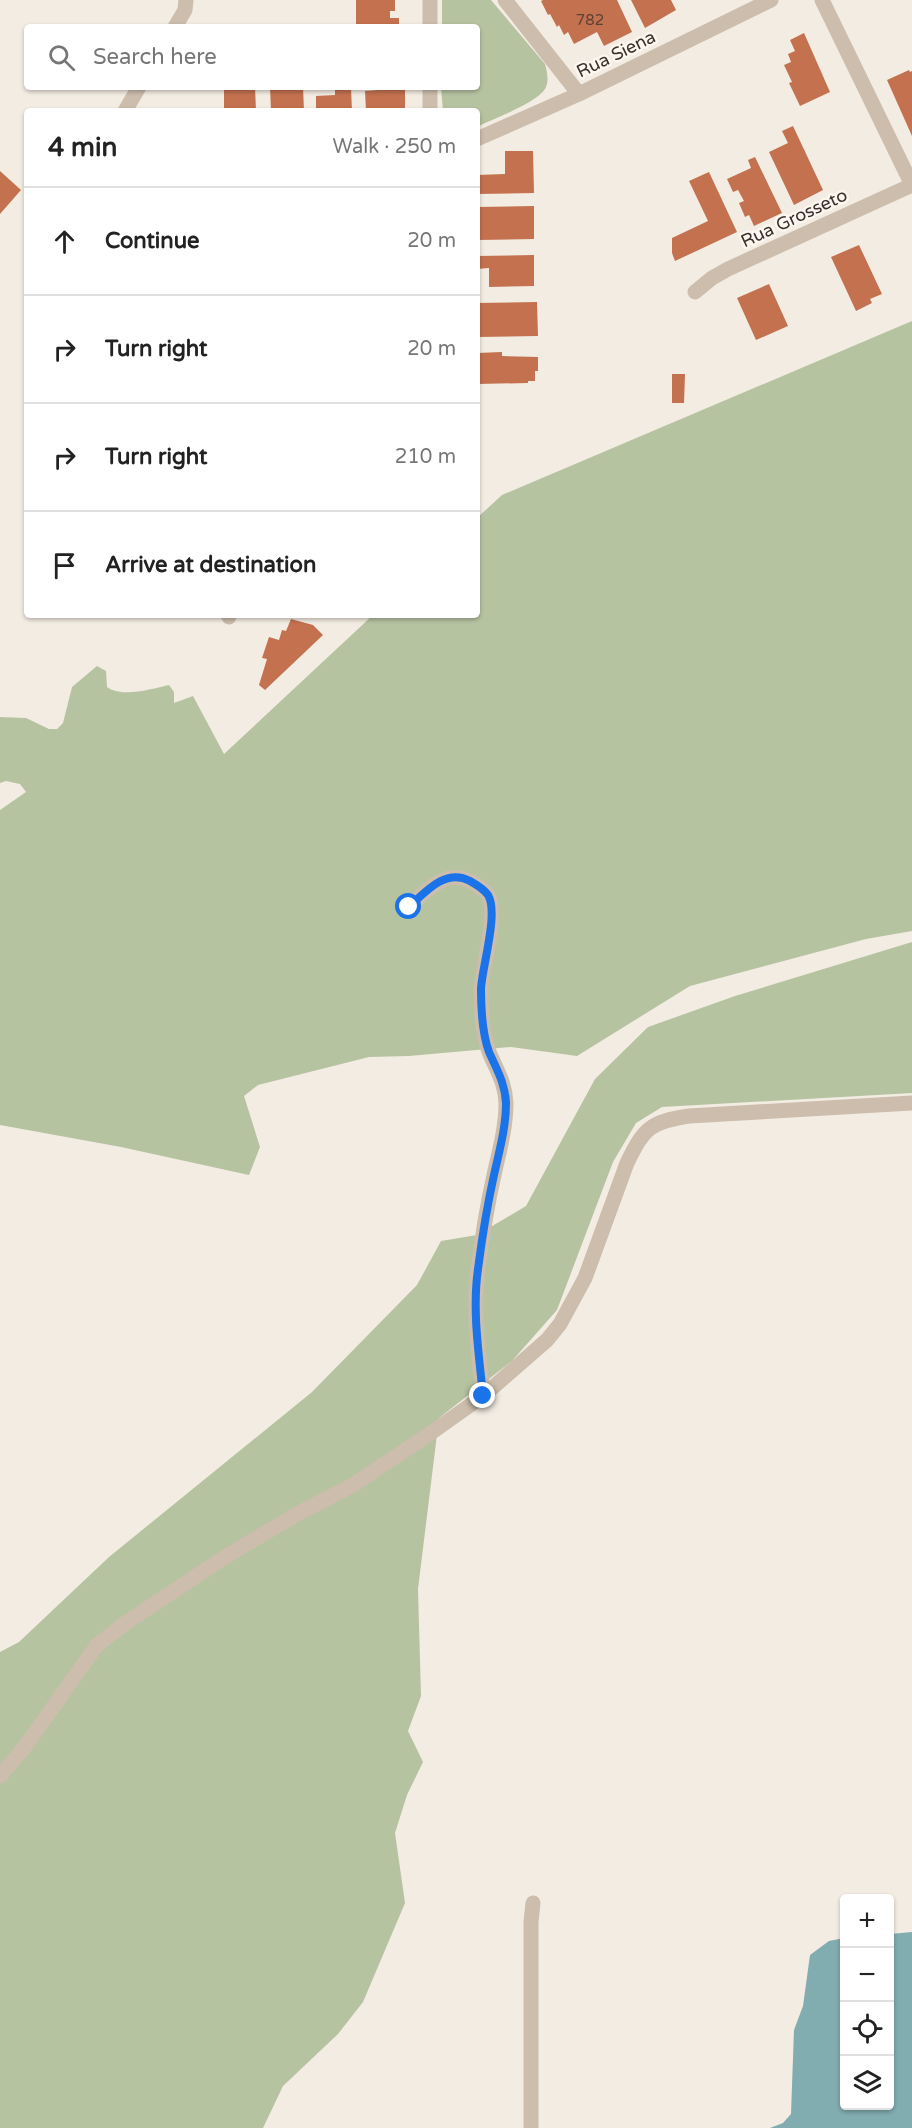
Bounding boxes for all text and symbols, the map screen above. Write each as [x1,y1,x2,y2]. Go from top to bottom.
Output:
house number: 782 [576,11,604,29]
search box [24,24,480,90]
street label: Rua Siena [573,25,659,83]
icon: search [45,41,78,74]
text: Search here [93,44,217,70]
text: 4 min [48,132,117,163]
text: Walk · 250 m [333,135,456,159]
street label: Rua Grosseto [737,184,851,252]
icon: ahead [48,225,81,258]
text: Continue [105,228,200,254]
text: 20 m [407,229,456,253]
icon: right [48,333,81,366]
text: Turn right [105,336,207,362]
text: 20 m [407,337,456,361]
icon: right [48,441,81,474]
text: Turn right [105,444,207,470]
text: 210 m [395,445,456,469]
icon: arrive [48,549,81,582]
text: Arrive at destination [105,552,316,578]
route start [395,893,421,919]
route end [469,1382,495,1408]
map controls [840,1894,894,2110]
button: + [840,1894,894,1948]
button: − [840,1948,894,2002]
button: locate [840,2002,894,2056]
button: layers [840,2056,894,2110]

